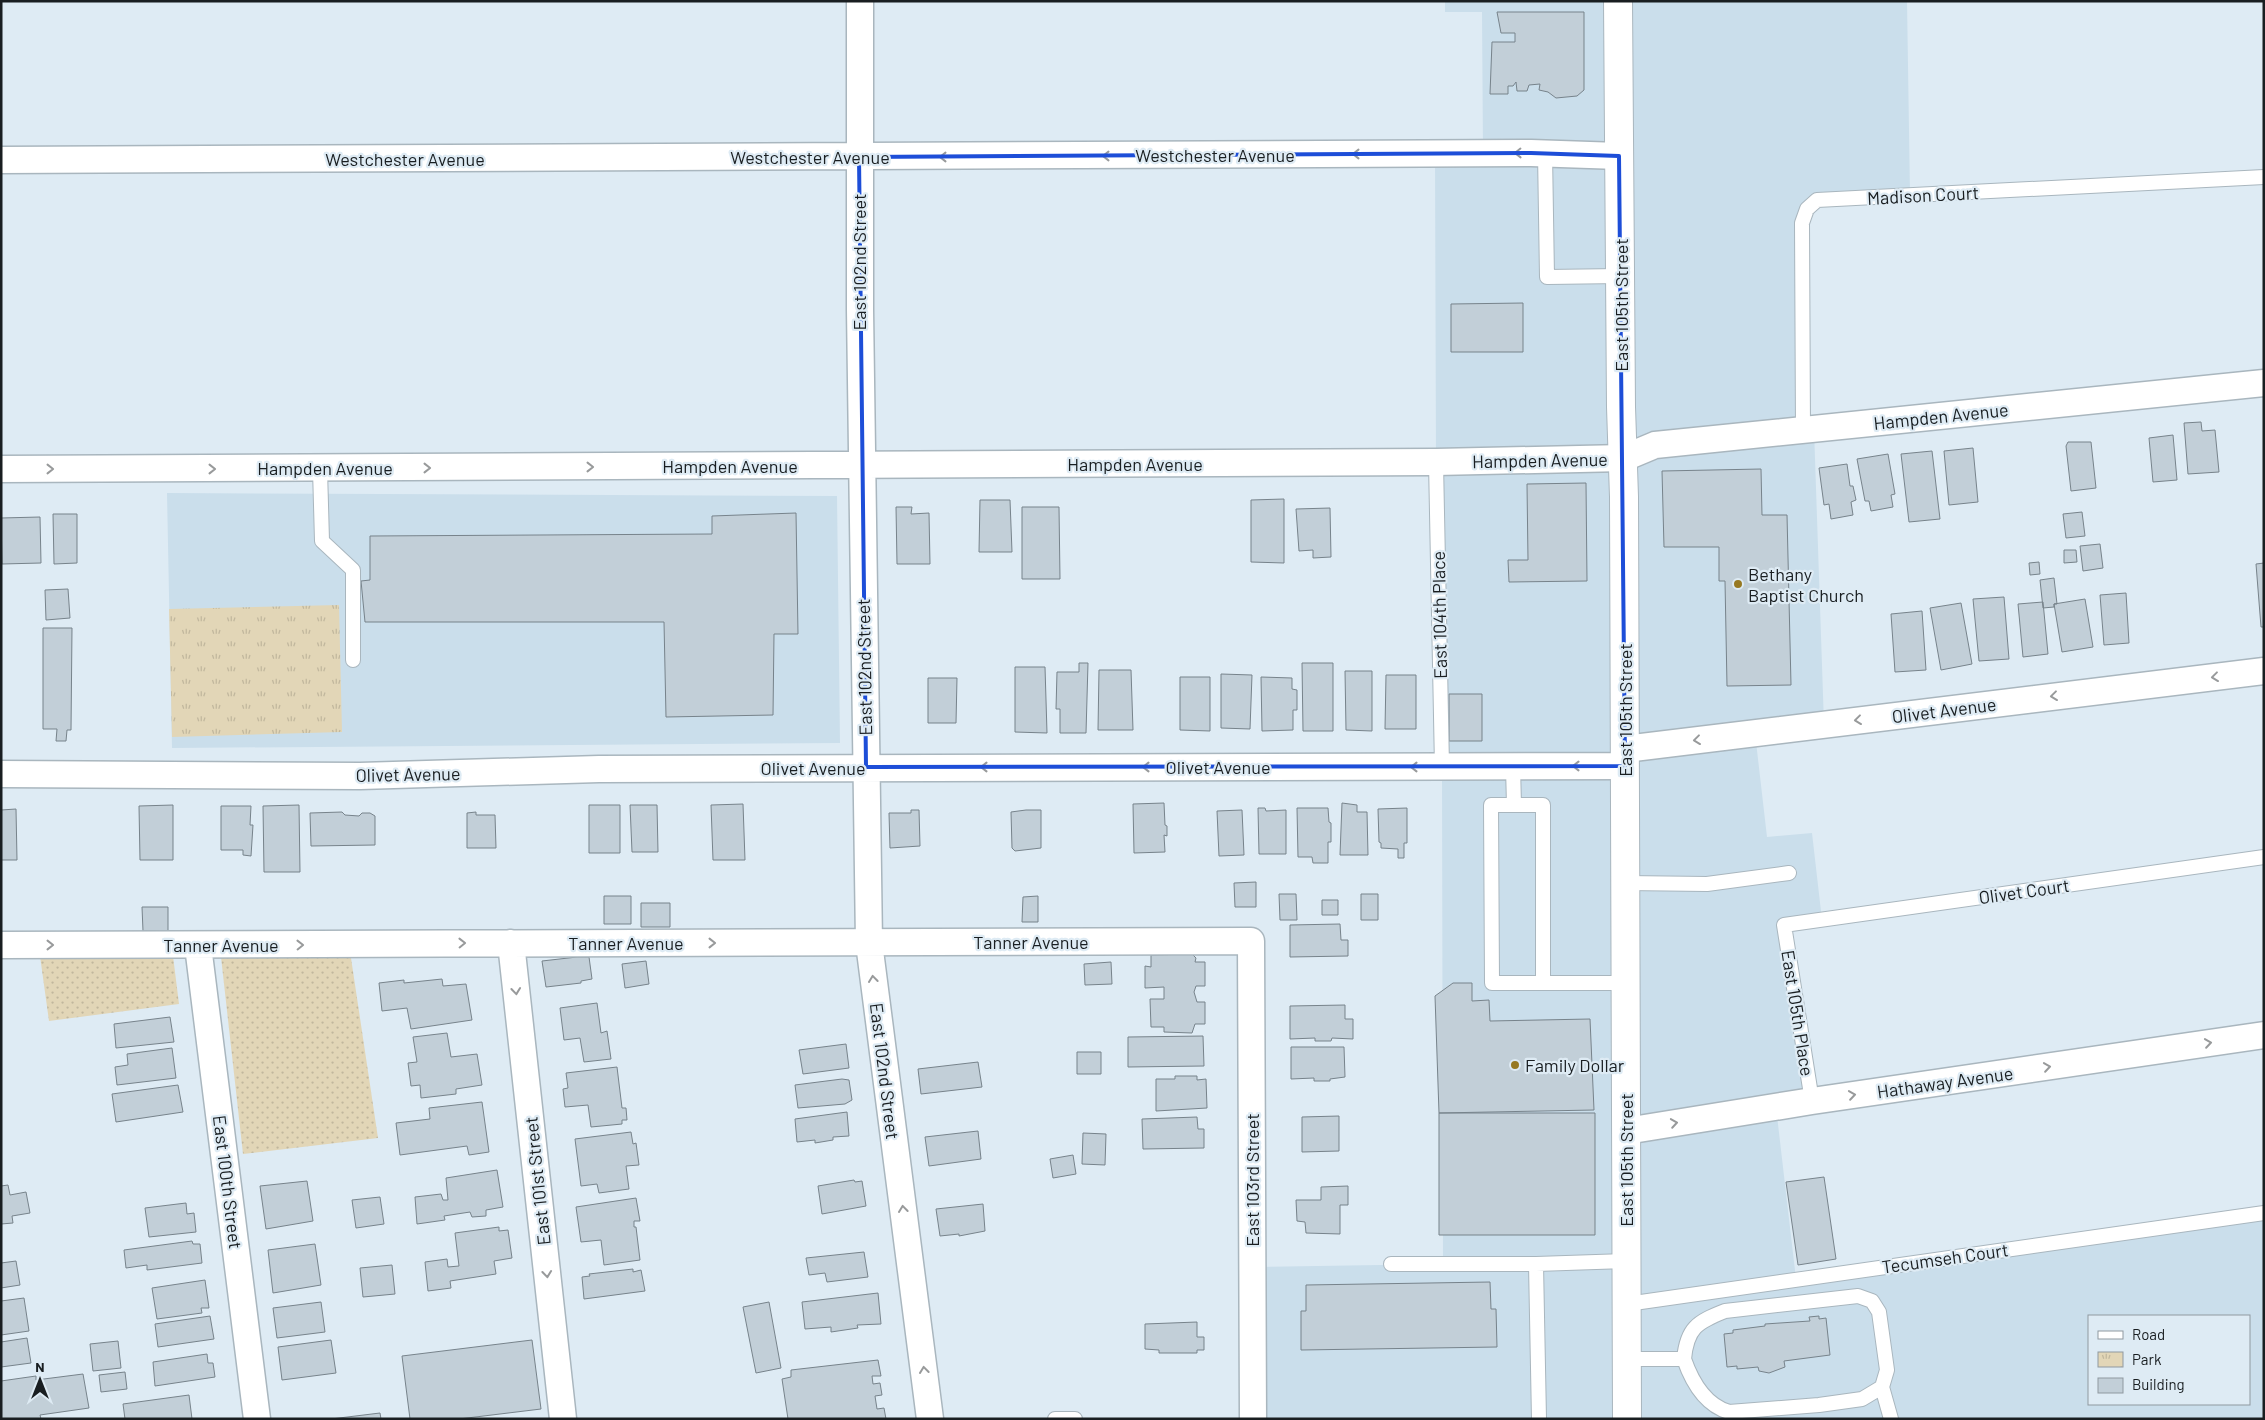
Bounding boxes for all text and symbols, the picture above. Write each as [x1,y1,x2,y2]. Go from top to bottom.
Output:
street label: Westchester Avenue [1135,144,1295,166]
street label: Westchester Avenue [730,146,890,168]
street label: Westchester Avenue [325,148,485,170]
one-way arrow [1514,148,1522,158]
one-way arrow [1352,149,1360,159]
one-way arrow [1102,150,1110,161]
one-way arrow [939,152,947,162]
street label: Madison Court [1867,181,1979,209]
street label: East 102nd Street [848,193,870,331]
street label: East 105th Street [1610,238,1632,372]
street label: Hampden Avenue [1872,398,2010,434]
street label: Hampden Avenue [1472,448,1608,472]
street label: Hampden Avenue [1067,453,1203,475]
street label: Hampden Avenue [662,455,798,477]
street label: Hampden Avenue [257,457,393,479]
one-way arrow [586,462,594,472]
one-way arrow [424,463,432,473]
one-way arrow [46,464,54,474]
one-way arrow [209,464,217,474]
street label: East 104th Place [1427,551,1451,679]
place label: Bethany Baptist Church [1748,563,1864,606]
marker: Bethany Baptist Church [1732,578,1744,590]
street label: East 102nd Street [852,598,876,736]
street label: East 105th Street [1614,643,1636,777]
one-way arrow [2211,671,2219,682]
one-way arrow [2050,691,2058,701]
street label: Olivet Avenue [1891,693,1997,727]
one-way arrow [1854,714,1862,725]
one-way arrow [1692,734,1700,745]
street label: Olivet Avenue [1166,756,1271,778]
street label: Olivet Avenue [761,757,866,779]
one-way arrow [1572,761,1580,771]
street label: Olivet Avenue [355,762,461,786]
one-way arrow [979,762,987,772]
one-way arrow [1142,762,1150,772]
one-way arrow [1409,762,1417,772]
street label: Olivet Court [1977,874,2071,908]
street label: Tanner Avenue [973,931,1089,953]
street label: Tanner Avenue [568,932,684,954]
street label: Tanner Avenue [163,934,279,956]
one-way arrow [459,938,467,948]
one-way arrow [709,938,717,948]
one-way arrow [46,940,54,950]
one-way arrow [296,940,304,950]
street label: East 105th Place [1777,948,1819,1078]
one-way arrow [869,974,879,983]
one-way arrow [510,987,521,995]
street label: East 102nd Street [866,1002,904,1140]
one-way arrow [2204,1039,2212,1049]
place label: Family Dollar [1525,1054,1625,1076]
marker: Family Dollar [1509,1059,1521,1071]
street label: Hathaway Avenue [1876,1062,2014,1102]
one-way arrow [2044,1062,2052,1073]
one-way arrow [1848,1090,1856,1101]
street label: East 105th Street [1615,1093,1637,1227]
street label: East 103rd Street [1241,1113,1263,1247]
street label: East 100th Street [209,1114,247,1250]
street label: East 101st Street [519,1116,555,1246]
one-way arrow [1670,1118,1678,1129]
one-way arrow [898,1205,909,1213]
street label: Tecumseh Court [1880,1238,2010,1278]
one-way arrow [541,1271,552,1279]
legend [2088,1315,2250,1405]
text: Road [2132,1325,2165,1343]
text: Park [2132,1350,2162,1368]
north arrow [15,1355,65,1405]
text: N [35,1358,45,1375]
one-way arrow [919,1366,930,1374]
text: Building [2132,1375,2185,1393]

